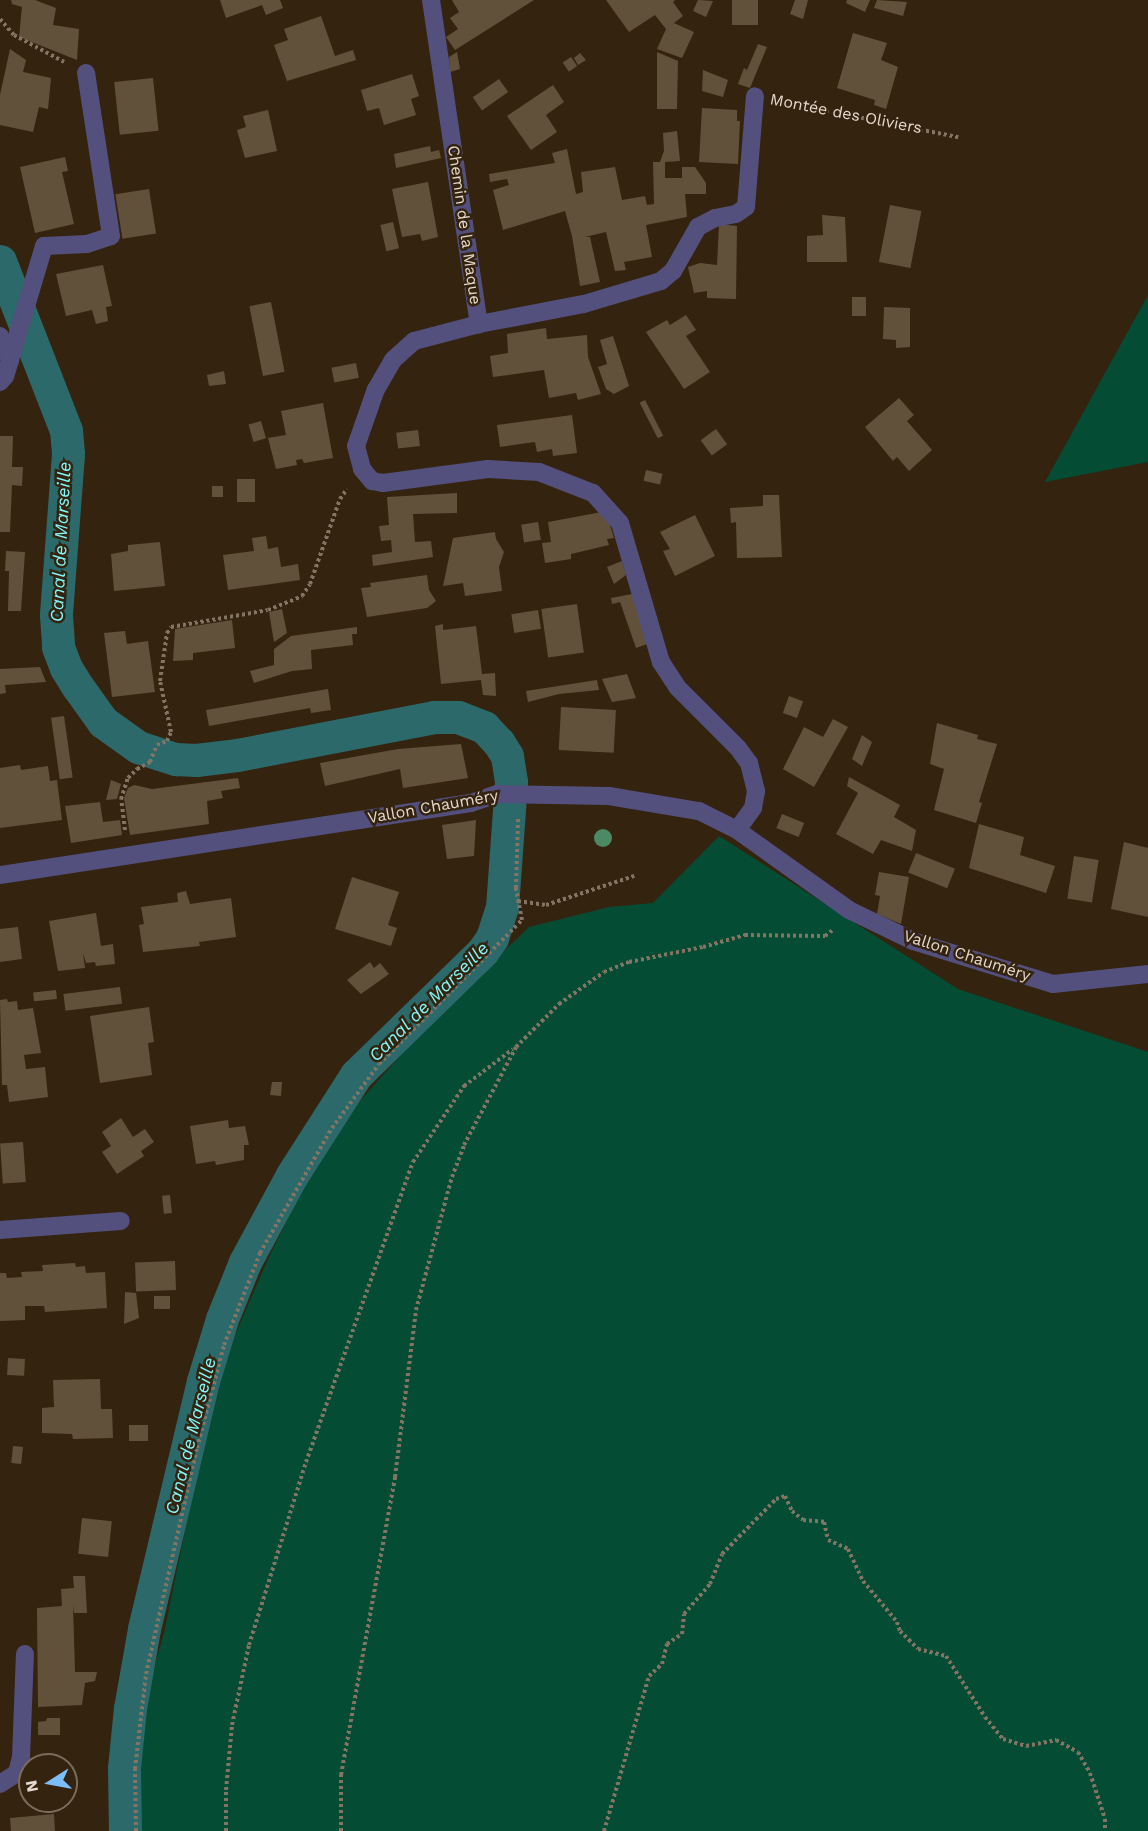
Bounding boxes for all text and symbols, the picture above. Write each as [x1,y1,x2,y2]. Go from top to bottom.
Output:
street label: Montée des Oliviers [768,90,924,138]
street label: Chemin de la Maque [443,144,485,306]
water label: Canal de Marseille [46,461,76,623]
street label: Vallon Chauméry [366,786,500,828]
street label: Vallon Chauméry [901,926,1033,986]
water label: Canal de Marseille [364,937,494,1067]
water label: Canal de Marseille [161,1355,221,1517]
north arrow [18,1753,78,1813]
text: N [21,1779,42,1794]

